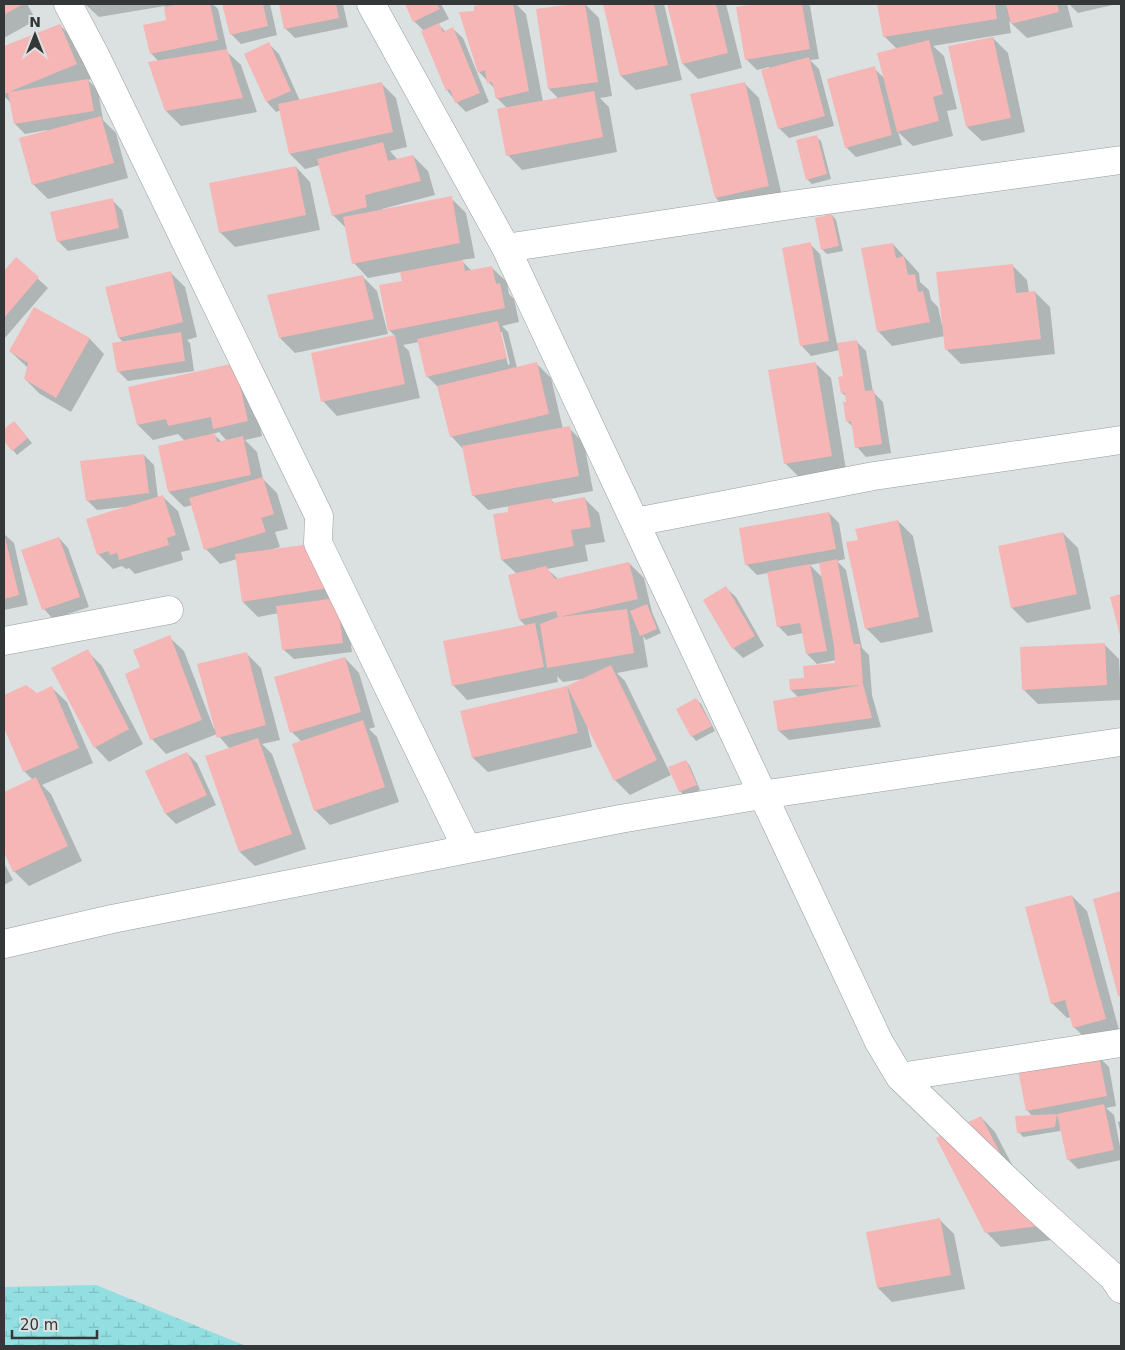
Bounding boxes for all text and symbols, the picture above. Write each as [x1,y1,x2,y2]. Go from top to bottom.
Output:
north arrow [10,10,60,60]
text: N [29,14,41,30]
scale bar [12,1308,98,1340]
text: 20 m [20,1316,58,1334]

